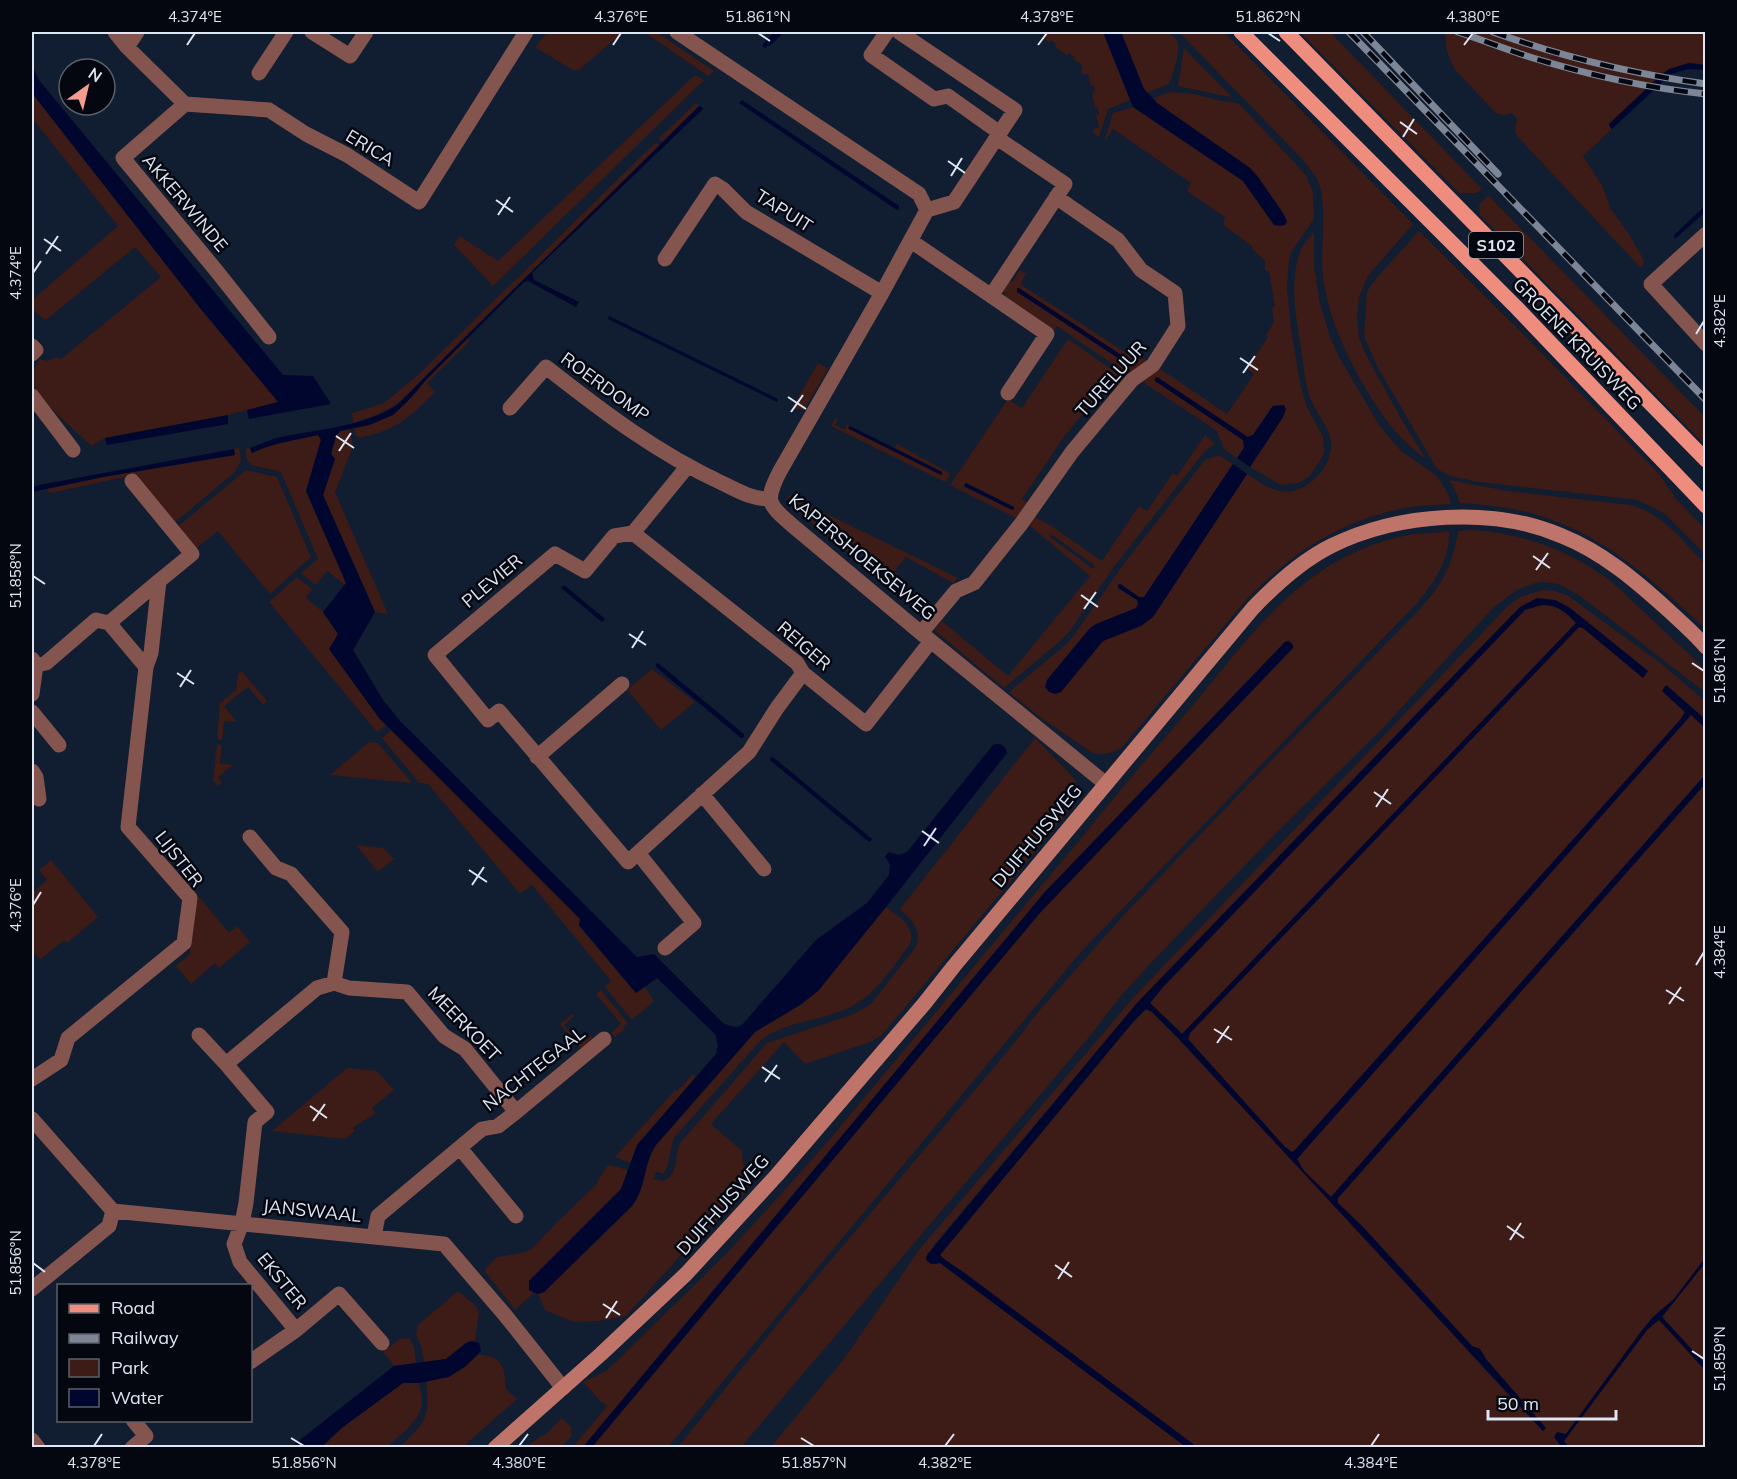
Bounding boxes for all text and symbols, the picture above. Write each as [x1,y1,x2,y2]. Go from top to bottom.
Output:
text: 4.374°E [168,7,222,26]
text: 4.376°E [594,7,648,26]
text: 51.861°N [725,7,791,26]
text: 4.378°E [1020,7,1074,26]
text: 51.862°N [1235,7,1301,26]
text: 4.380°E [1446,7,1500,26]
north arrow [57,57,117,117]
text: N [85,63,106,86]
street label: ERICA [342,124,399,171]
street label: AKKERWINDE [138,149,233,256]
street label: TAPUIT [751,184,817,237]
road number: S102 [1469,232,1523,258]
text: 4.374°E [6,246,25,300]
street label: GROENE KRUISWEG [1508,273,1646,415]
text: 4.382°E [1710,294,1729,348]
street label: TURELUUR [1070,336,1151,422]
street label: ROERDOMP [557,347,654,426]
street label: KAPERSHOEKSEWEG [784,488,940,625]
text: 51.858°N [6,543,25,609]
street label: PLEVIER [457,549,527,613]
street label: REIGER [773,616,836,675]
text: 51.861°N [1710,638,1729,704]
street label: DUIFHUISWEG [987,779,1086,892]
street label: LIJSTER [150,826,209,891]
text: 4.376°E [6,878,25,932]
text: 4.384°E [1710,925,1729,979]
street label: MEERKOET [423,981,506,1066]
street label: NACHTEGAAL [478,1021,590,1116]
street label: DUIFHUISWEG [671,1150,774,1260]
street label: JANSWAAL [262,1194,363,1227]
text: 51.856°N [6,1230,25,1296]
street label: EKSTER [253,1248,312,1314]
legend [57,1284,252,1422]
text: Road [111,1296,155,1319]
text: Railway [111,1326,179,1349]
text: 51.859°N [1710,1326,1729,1392]
text: Park [111,1356,150,1379]
scale bar [1488,1383,1616,1421]
text: Water [111,1386,164,1409]
text: 50 m [1497,1392,1539,1415]
text: 4.378°E [67,1453,121,1472]
text: 51.856°N [271,1453,337,1472]
text: 4.380°E [492,1453,546,1472]
text: 51.857°N [781,1453,847,1472]
text: 4.382°E [918,1453,972,1472]
text: 4.384°E [1344,1453,1398,1472]

